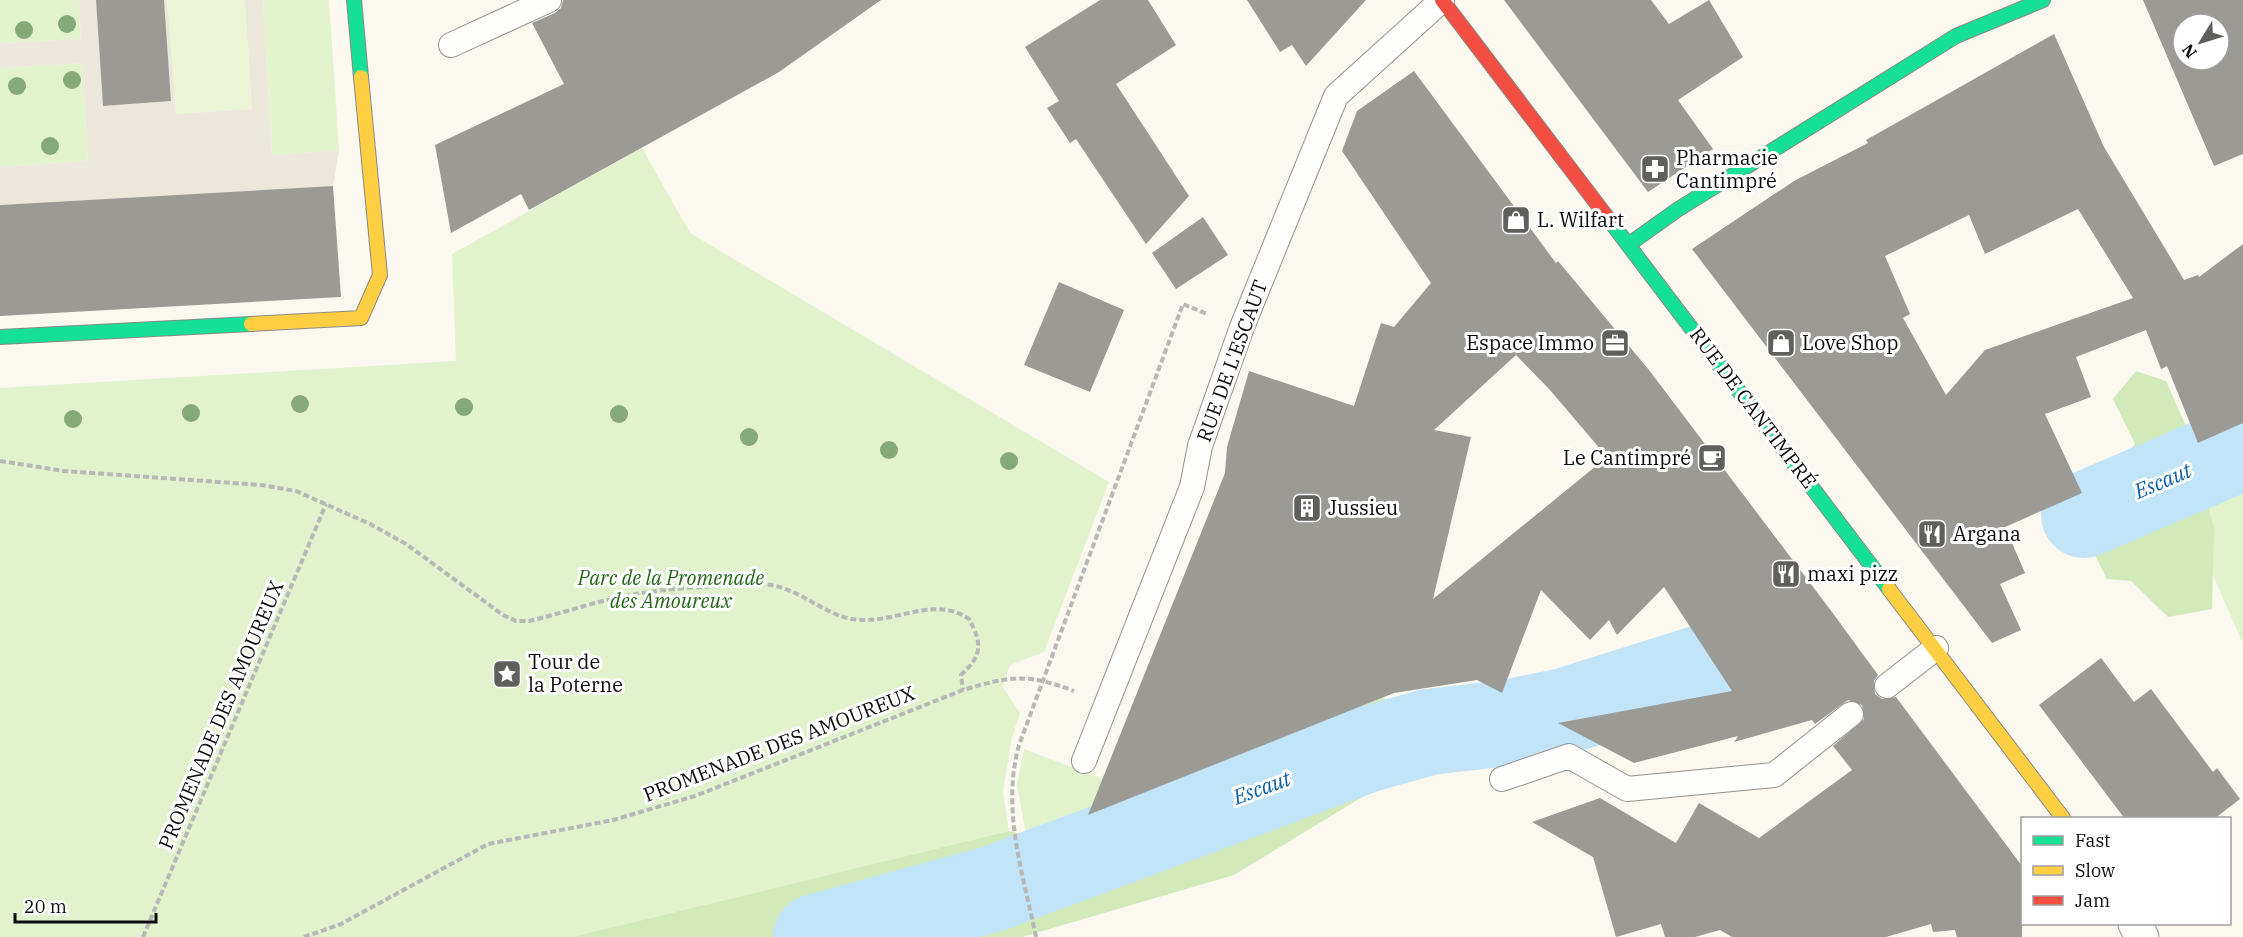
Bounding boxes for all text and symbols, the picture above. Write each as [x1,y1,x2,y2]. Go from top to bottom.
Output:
north arrow [2171,12,2231,72]
text: N [2177,40,2201,62]
place label: Pharmacie Cantimpré [1676,144,1778,194]
pharmacy icon: Pharmacie Cantimpré [1639,153,1671,185]
shop icon: L. Wilfart [1500,204,1532,236]
place label: L. Wilfart [1537,206,1624,233]
street label: RUE DE L'ESCAUT [1190,276,1273,446]
street label: RUE DE CANTIMPRÉ [1684,322,1823,494]
office icon: Espace Immo [1599,327,1631,359]
shop icon: Love Shop [1765,327,1797,359]
place label: Espace Immo [1466,329,1594,356]
place label: Love Shop [1802,329,1899,356]
cafe icon: Le Cantimpré [1696,442,1728,474]
place label: Le Cantimpré [1563,444,1691,471]
water label: Escaut [2129,455,2196,505]
building icon: Jussieu [1291,492,1323,524]
place label: Jussieu [1328,494,1398,521]
restaurant icon: Argana [1916,518,1948,550]
place label: Argana [1953,520,2021,547]
restaurant icon: maxi pizz [1770,558,1802,590]
place label: maxi pizz [1807,560,1898,587]
park label: Parc de la Promenade des Amoureux [577,564,764,614]
street label: PROMENADE DES AMOUREUX [152,577,289,853]
place label: Tour de la Poterne [528,648,623,698]
place icon: Tour de la Poterne [491,658,523,690]
street label: PROMENADE DES AMOUREUX [639,679,918,808]
water label: Escaut [1228,764,1295,811]
legend [2021,817,2231,925]
text: Fast [2075,829,2110,852]
text: Slow [2075,859,2115,882]
scale bar [15,886,156,924]
text: Jam [2075,889,2110,912]
text: 20 m [24,895,67,918]

